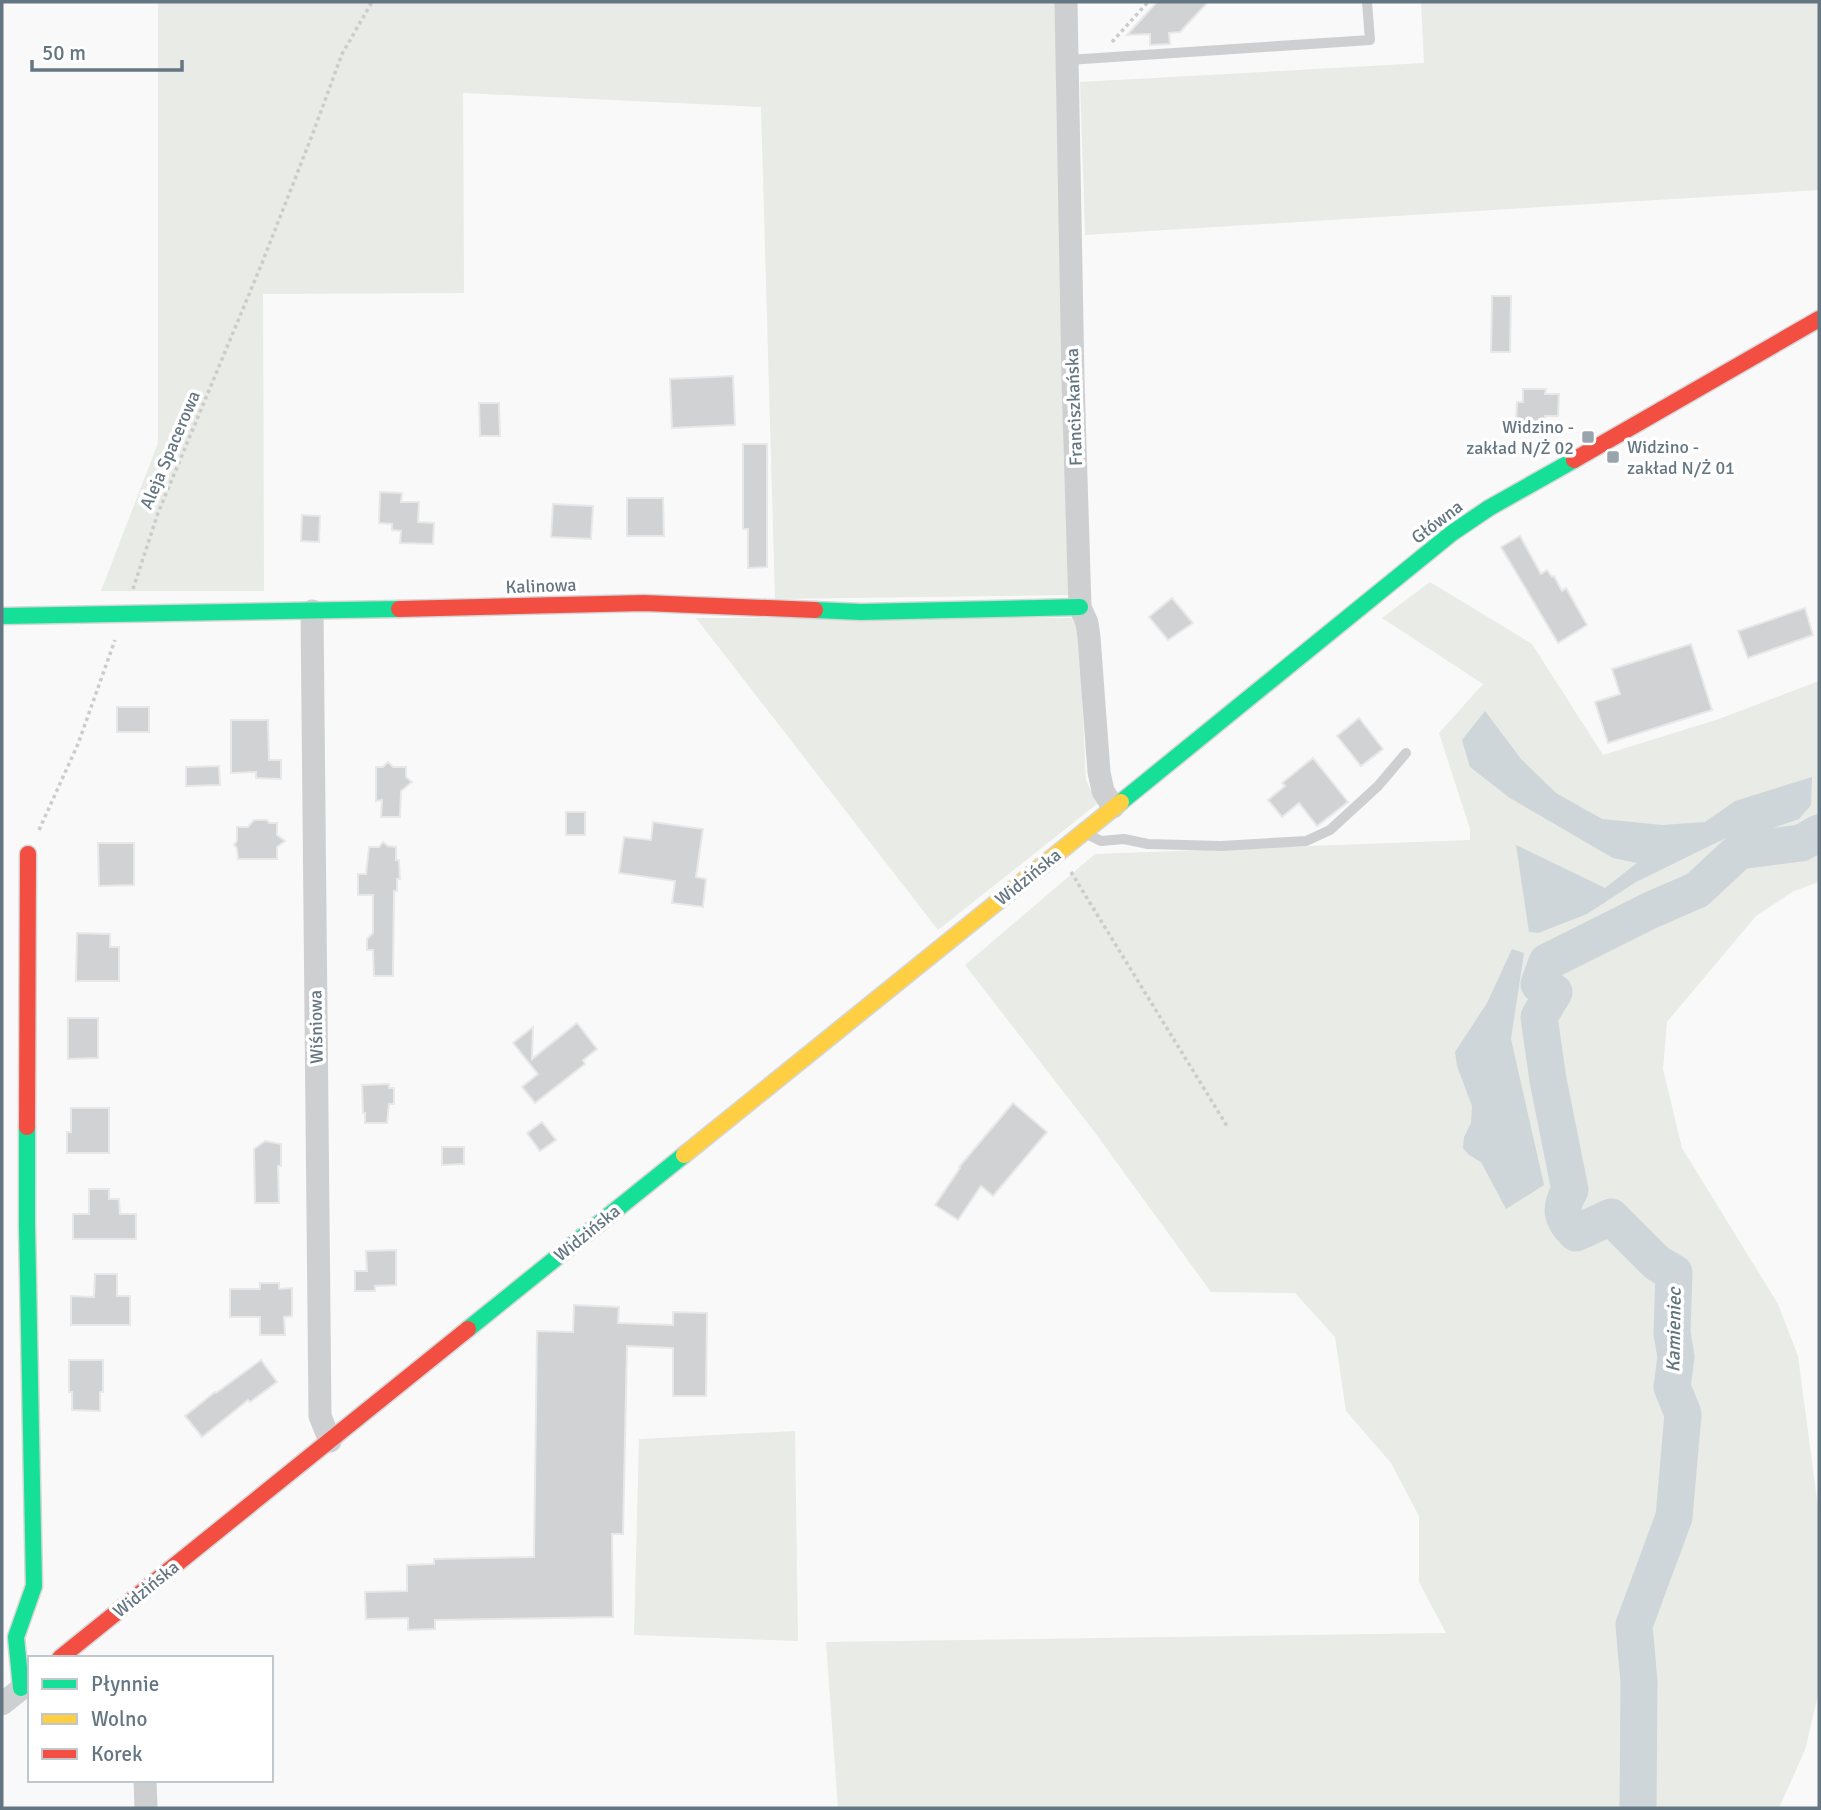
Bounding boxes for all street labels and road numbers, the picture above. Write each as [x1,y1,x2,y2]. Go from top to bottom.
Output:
street label: Franciszkańska [1061,348,1087,466]
street label: Aleja Spacerowa [135,388,205,512]
street label: Główna [1407,496,1467,548]
street label: Kalinowa [505,574,577,598]
street label: Widzińska [991,844,1065,910]
street label: Wiśniowa [304,990,328,1064]
street label: Widzińska [550,1200,624,1266]
street label: Widzińska [109,1556,183,1622]

